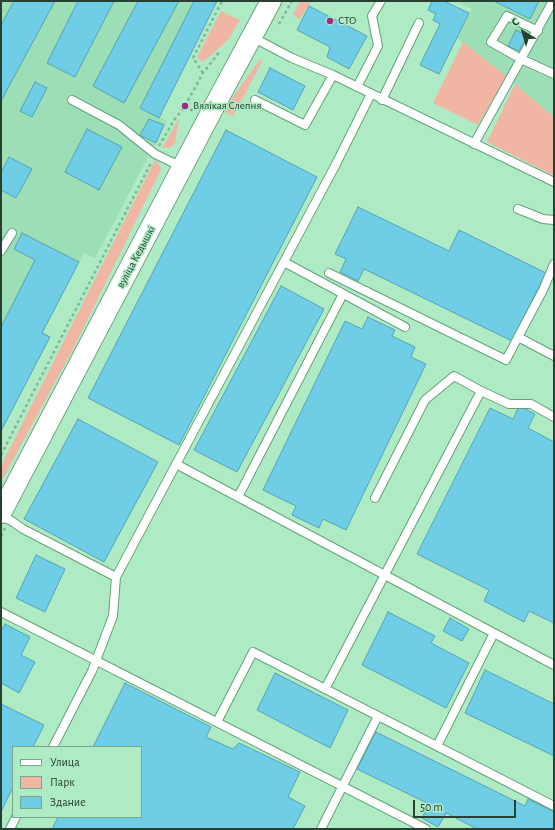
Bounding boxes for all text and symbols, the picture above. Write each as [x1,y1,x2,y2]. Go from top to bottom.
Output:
north arrow [503,12,543,52]
place label: СТО [338,14,356,28]
marker: СТО [325,16,335,26]
text: С [510,16,521,28]
place label: Вялікая Слепня [193,99,261,113]
marker: Вялікая Слепня [180,101,190,111]
street label: вуліца Кедышкі [114,224,158,290]
legend [12,746,142,818]
text: Улица [50,756,80,768]
text: Парк [50,776,75,788]
scale bar [415,792,518,818]
text: Здание [50,796,86,808]
text: 50 m [420,801,443,813]

